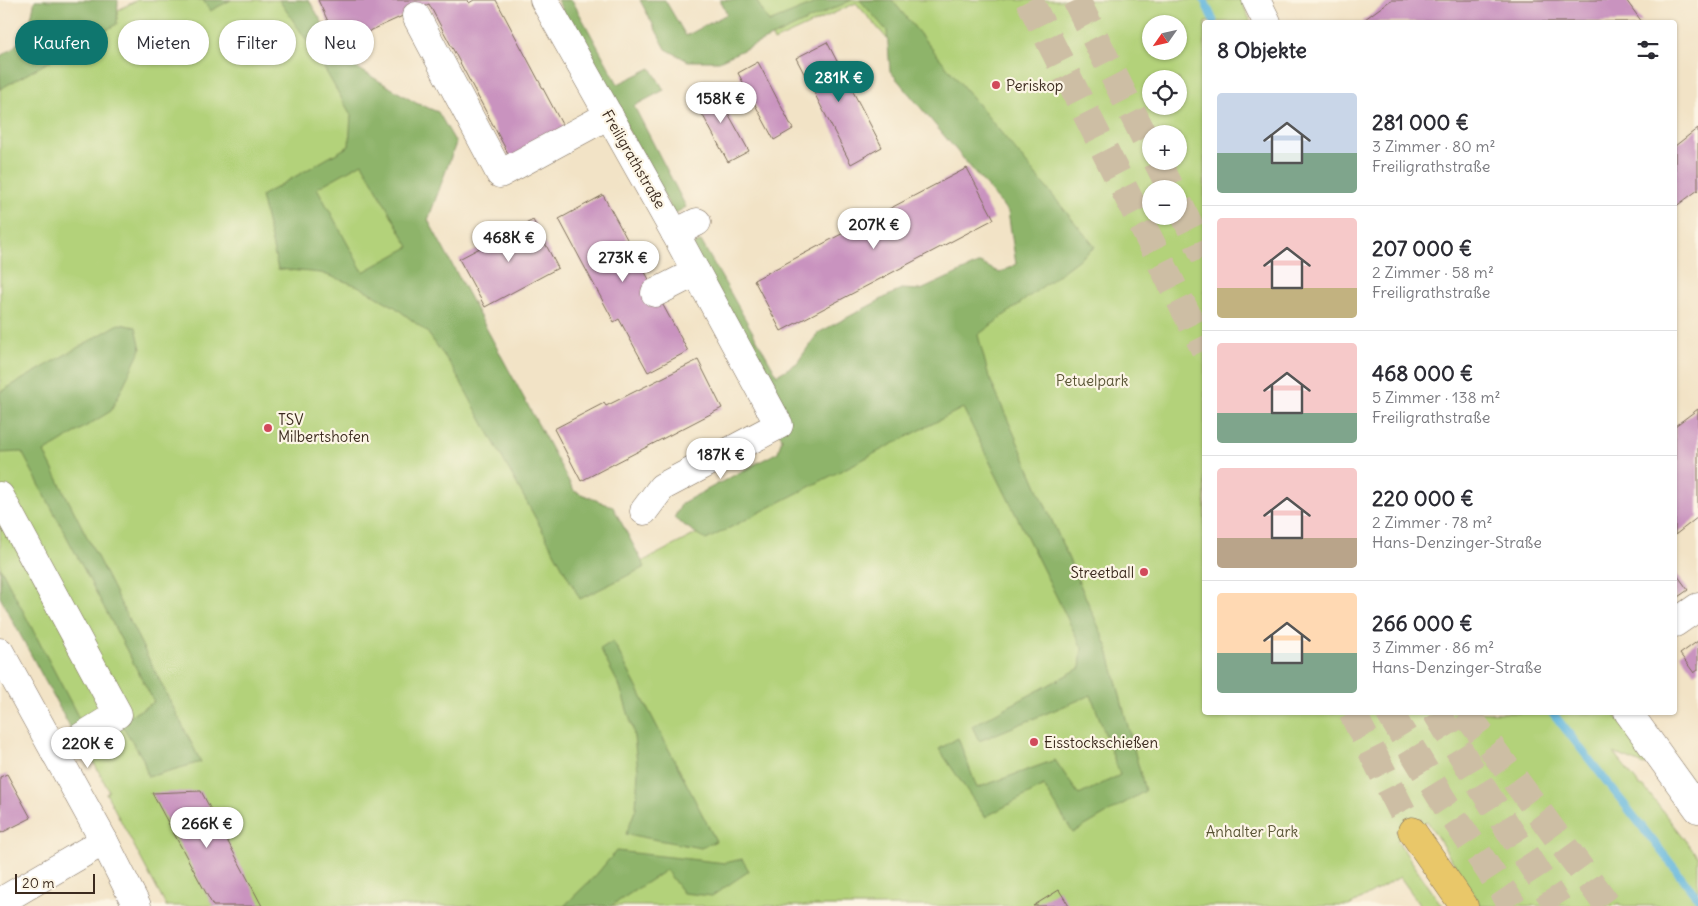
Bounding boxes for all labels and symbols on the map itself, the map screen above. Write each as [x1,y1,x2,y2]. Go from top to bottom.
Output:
north arrow [1142,15,1188,60]
pin: 281K € [798,61,880,103]
place label: Periskop [1006,76,1063,95]
marker: Periskop [990,79,1002,91]
pin: 158K € [680,82,762,124]
street label: Freiligrathstraße [598,106,670,212]
pin: 207K € [833,208,915,250]
pin: 468K € [468,220,550,263]
pin: 273K € [582,240,664,283]
park label: Petuelpark [1056,371,1129,390]
place label: TSV Milbertshofen [278,410,370,446]
marker: TSV Milbertshofen [262,422,274,434]
pin: 187K € [680,438,762,480]
place label: Streetball [1070,563,1134,582]
marker: Streetball [1138,566,1150,578]
pin: 220K € [47,726,129,769]
place label: Eisstockschießen [1044,733,1158,752]
marker: Eisstockschießen [1028,736,1040,748]
pin: 266K € [166,806,248,849]
park label: Anhalter Park [1206,822,1299,841]
scale bar [15,871,95,894]

